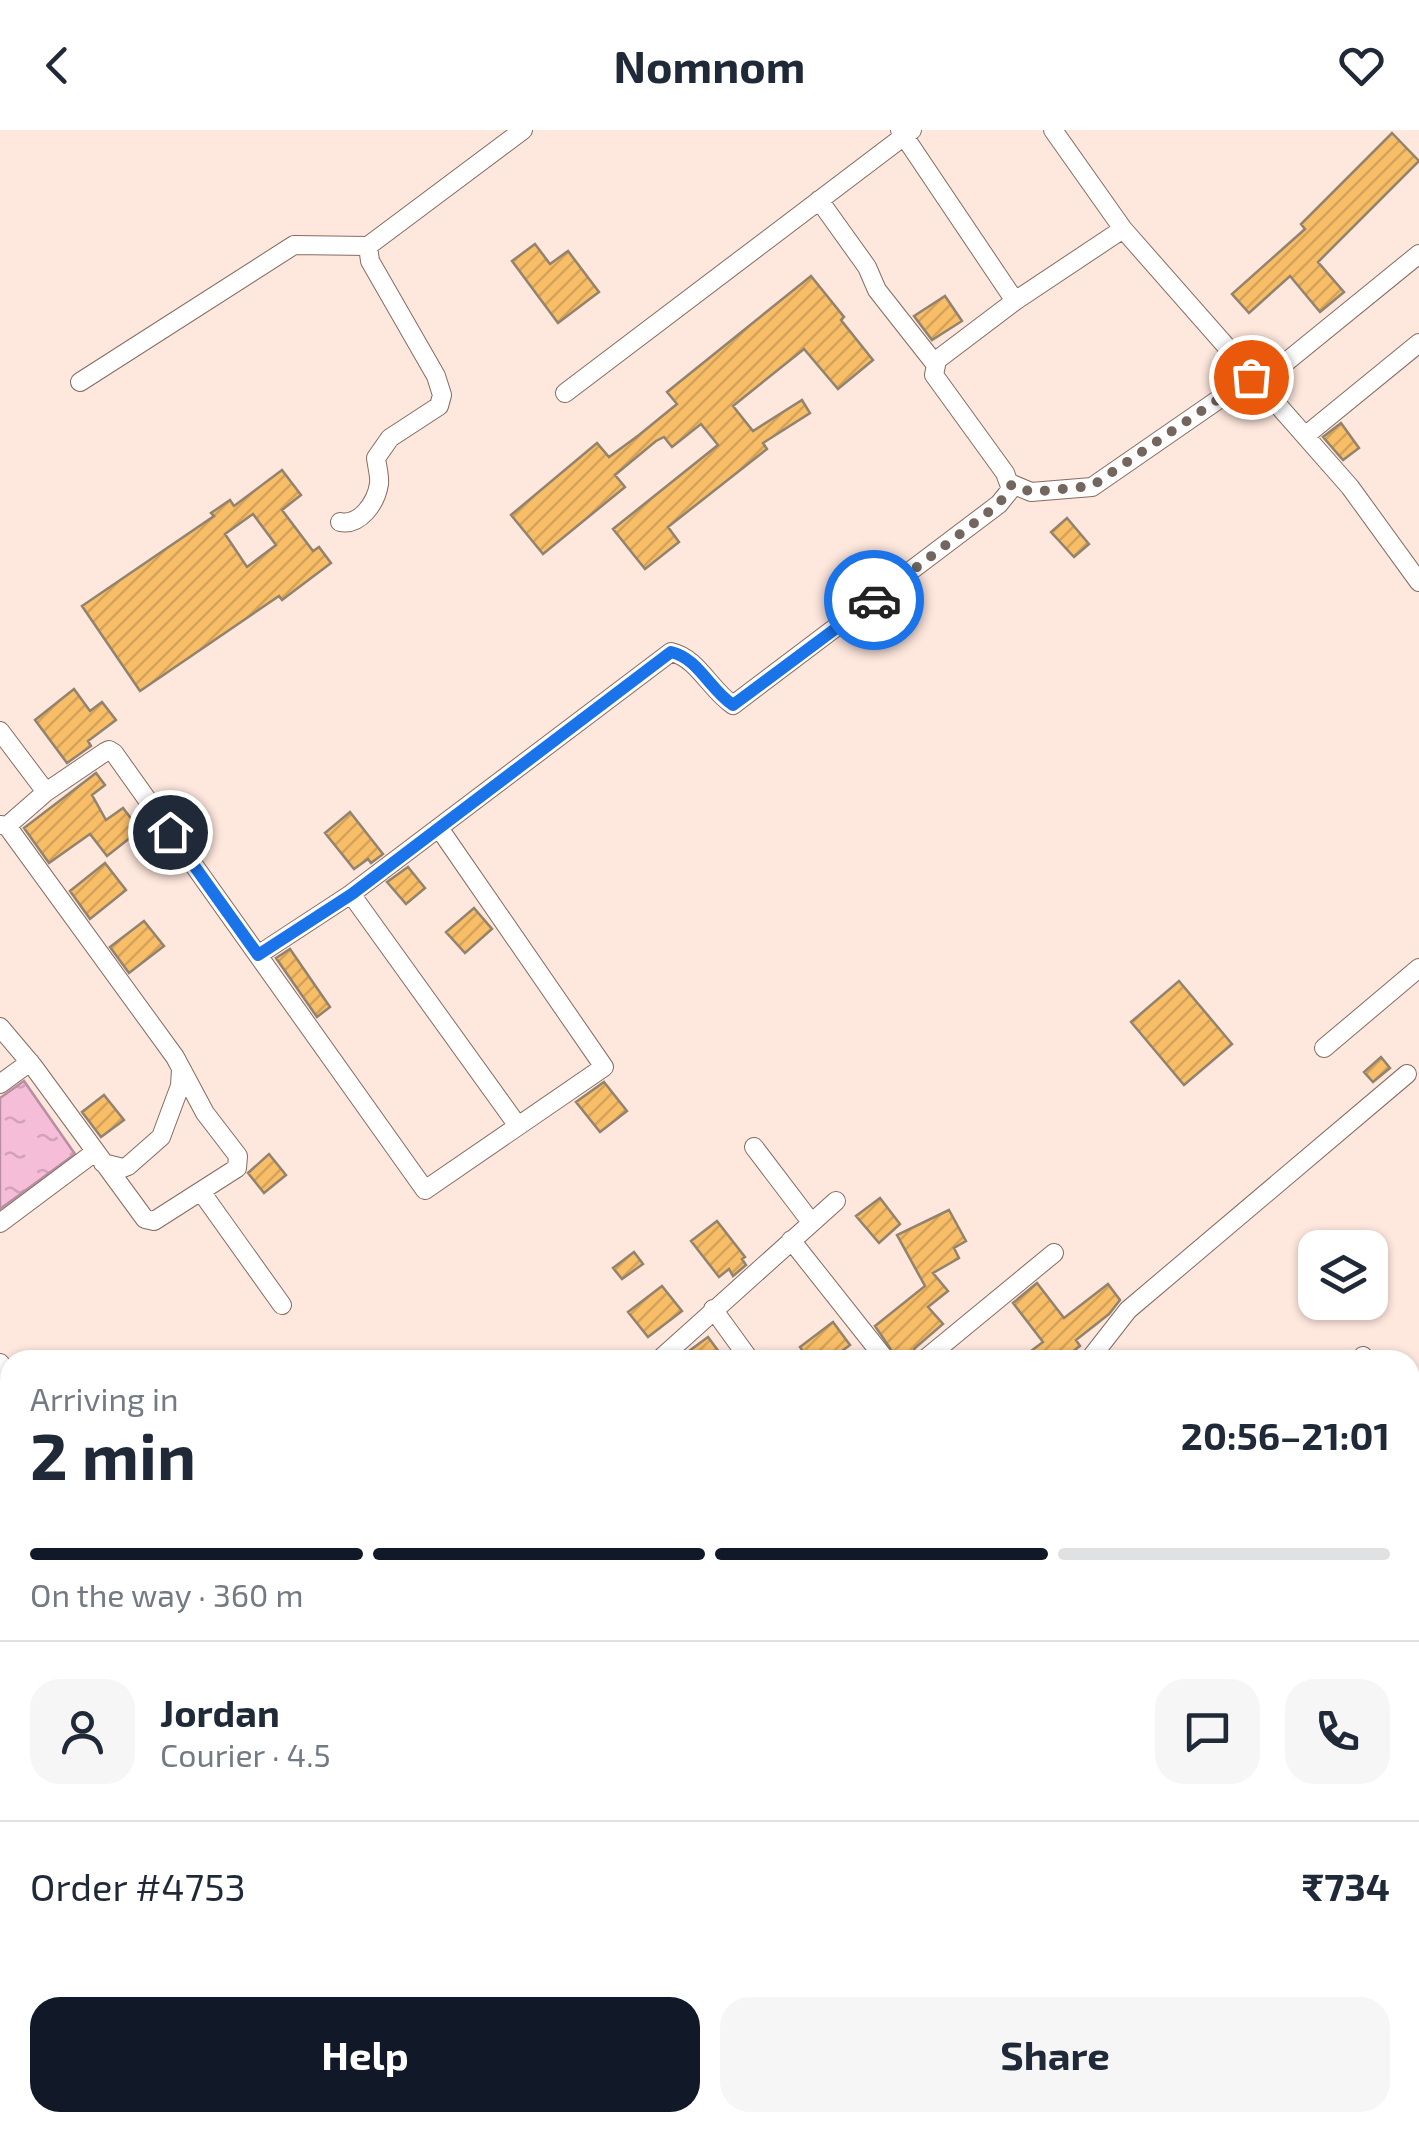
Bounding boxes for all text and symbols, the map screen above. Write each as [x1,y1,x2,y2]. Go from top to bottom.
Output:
icon: back [30,38,85,93]
text: Nomnom [614,38,805,92]
icon: heart [1334,38,1389,93]
pin [1209,335,1294,420]
icon: bag [1224,350,1279,405]
courier [824,550,924,650]
icon: car [847,573,902,628]
pin [128,790,213,875]
icon: home [143,805,198,860]
map controls [1298,1230,1388,1320]
button: layers [1298,1230,1388,1320]
text: Arriving in [30,1379,179,1417]
text: 20:56–21:01 [1181,1412,1390,1458]
text: 2 min [30,1415,196,1493]
text: On the way · 360 m [30,1575,303,1613]
button: person [30,1679,135,1784]
button: chat [1155,1679,1260,1784]
button: phone [1285,1679,1390,1784]
text: Jordan [160,1689,280,1735]
text: Courier · 4.5 [160,1735,331,1773]
text: Order #4753 [30,1863,246,1909]
text: ₹734 [1302,1863,1390,1909]
button: Help [30,1997,700,2112]
button: Share [720,1997,1390,2112]

